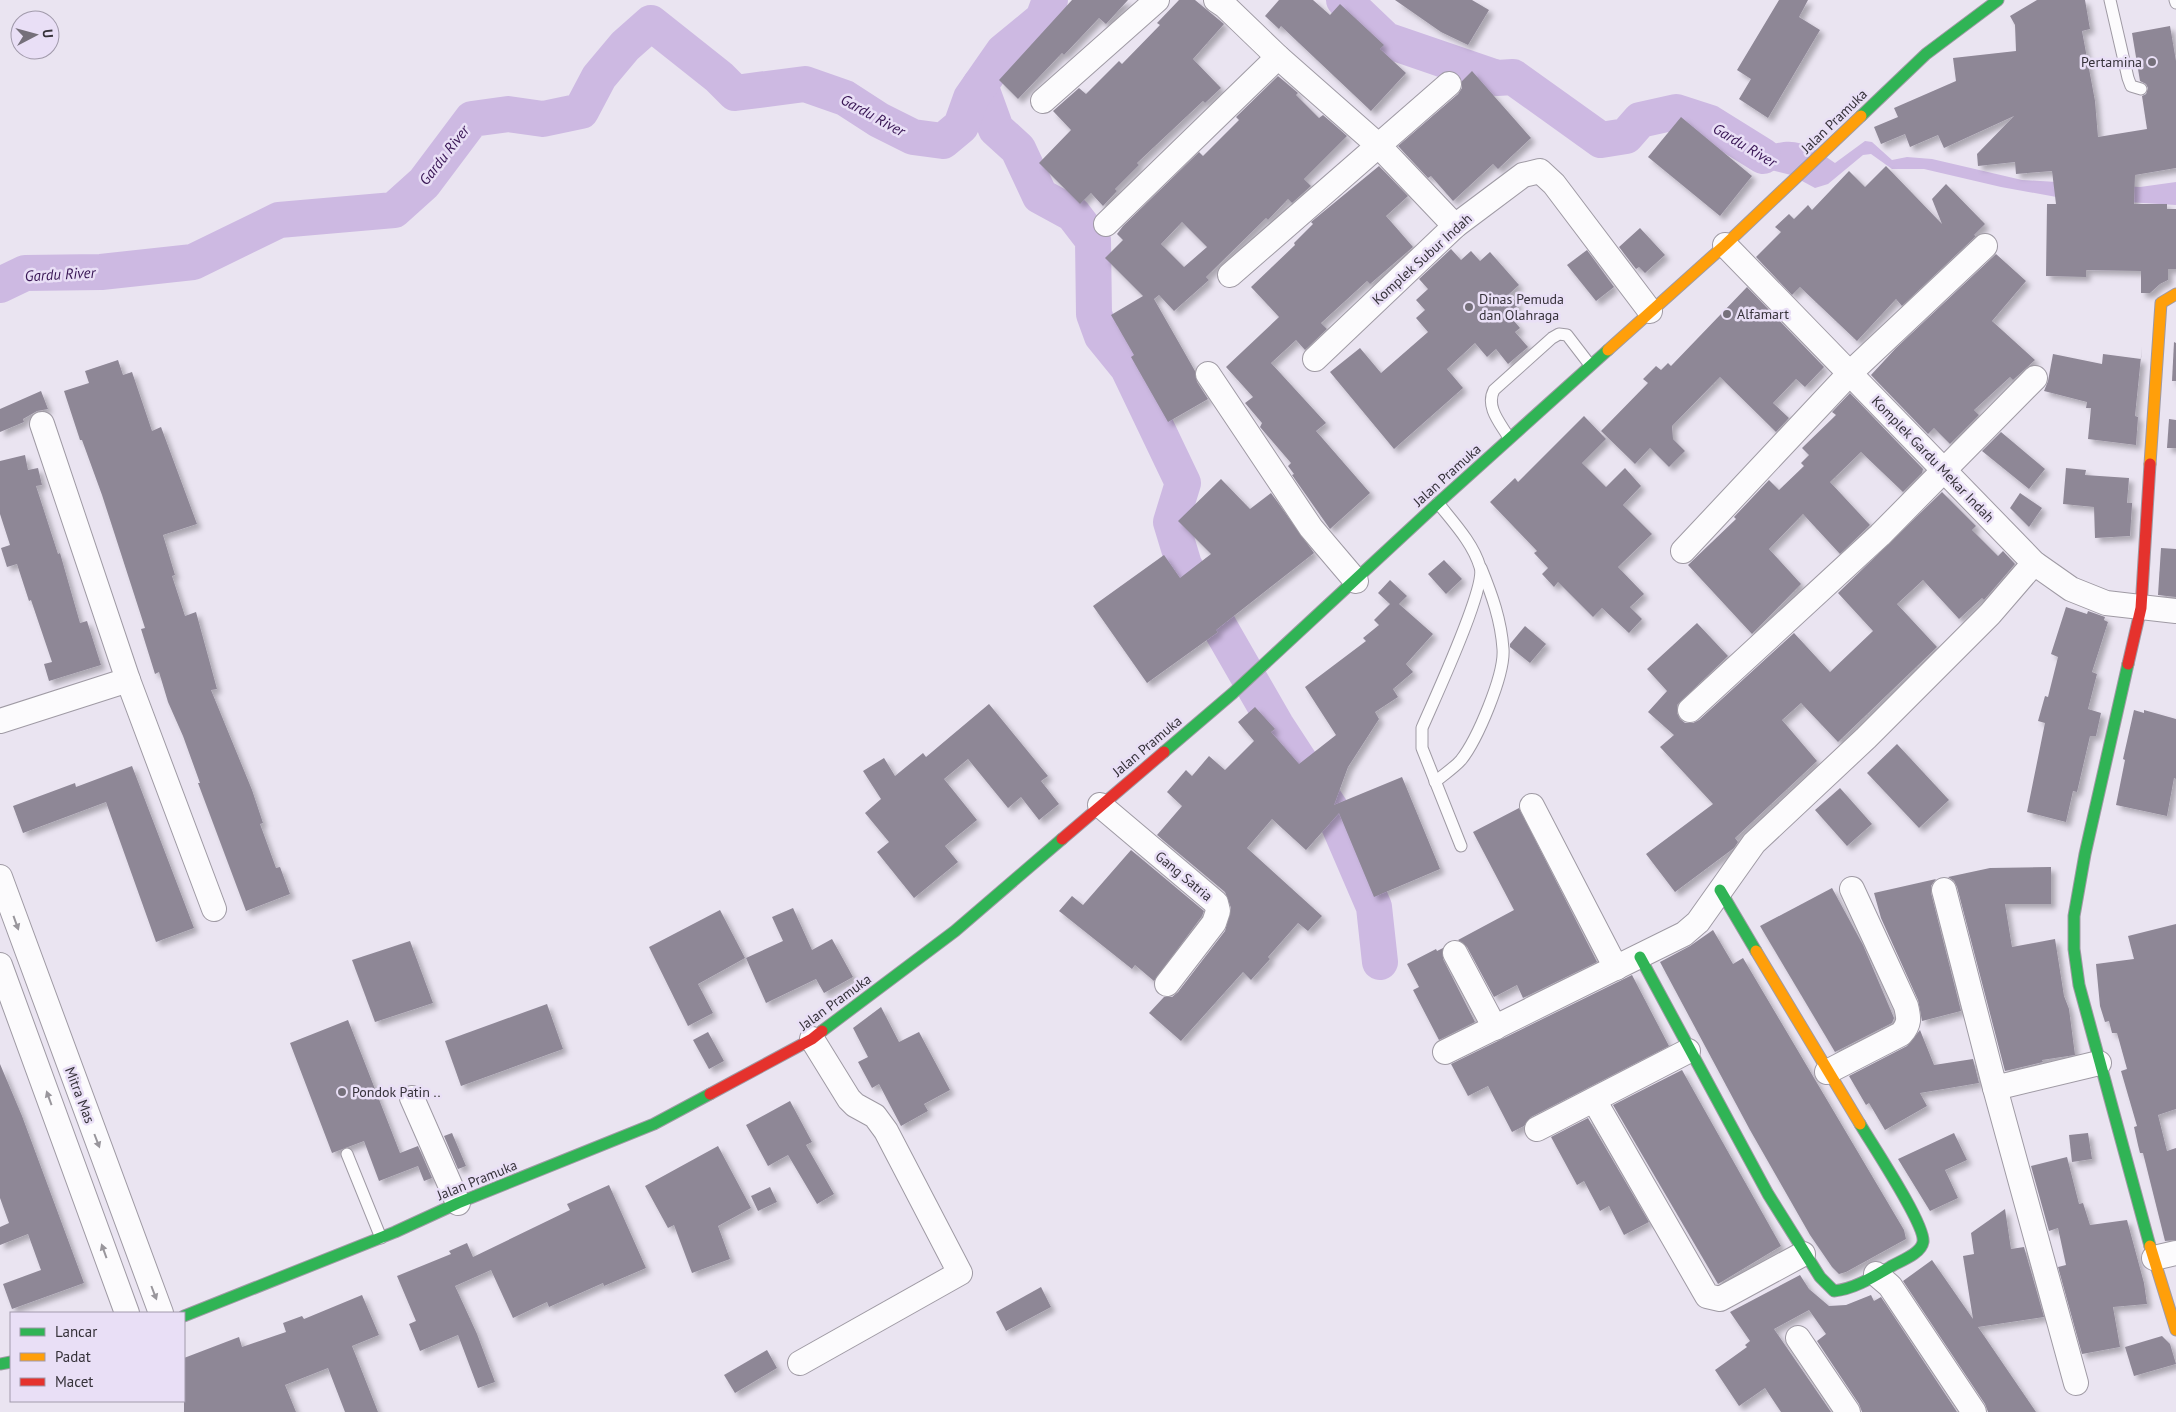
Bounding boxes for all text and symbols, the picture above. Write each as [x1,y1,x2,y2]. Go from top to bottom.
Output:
north arrow [10,10,60,60]
text: U [39,28,57,39]
place label: Pertamina [2081,53,2142,71]
marker: Pertamina [2146,56,2158,68]
street label: Jalan Pramuka [1796,85,1871,158]
water label: Gardu River [837,90,909,141]
water label: Gardu River [1710,119,1781,172]
water label: Gardu River [415,120,474,189]
street label: Komplek Subur Indah [1368,209,1476,309]
water label: Gardu River [24,263,97,285]
place label: Dinas Pemuda dan Olahraga [1479,290,1564,324]
marker: Dinas Pemuda dan Olahraga [1463,301,1475,313]
place label: Alfamart [1737,305,1789,323]
marker: Alfamart [1721,308,1733,320]
street label: Komplek Gardu Mekar Indah [1868,392,1998,526]
street label: Jalan Pramuka [1409,440,1485,511]
street label: Jalan Pramuka [1108,712,1185,781]
street label: Gang Satria [1152,847,1216,905]
one-way arrow [13,915,20,930]
street label: Jalan Pramuka [794,970,875,1035]
street label: Mitra Mas [61,1064,99,1126]
place label: Pondok Patin .. [352,1083,440,1101]
marker: Pondok Patin .. [336,1086,348,1098]
one-way arrow [45,1091,52,1106]
one-way arrow [94,1133,101,1148]
street label: Jalan Pramuka [433,1156,520,1205]
one-way arrow [100,1243,108,1258]
one-way arrow [150,1286,158,1301]
legend [10,1312,185,1402]
text: Lancar [55,1322,97,1341]
text: Padat [55,1347,91,1366]
text: Macet [55,1372,93,1391]

